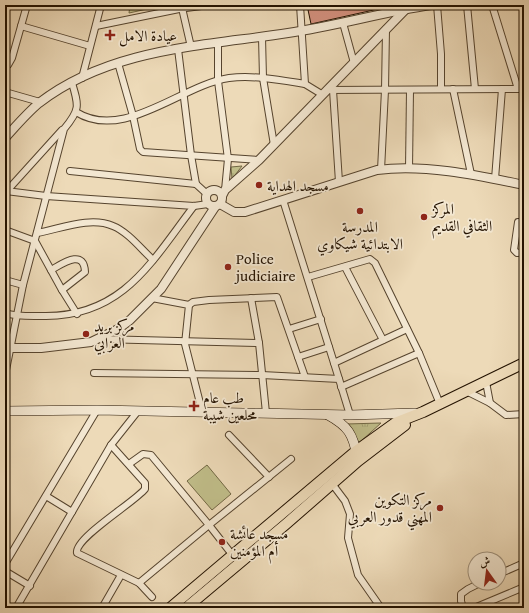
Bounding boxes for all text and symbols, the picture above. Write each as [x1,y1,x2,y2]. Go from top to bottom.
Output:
place label: عيادة الامل [119,25,177,47]
marker: عيادة الامل [104,29,116,41]
place label: مسجد الهداية [267,175,329,196]
marker: مسجد الهداية [254,180,264,190]
place label: المركز الثقافي القديم [430,198,492,239]
marker: المدرسة الابتدائية شيكاوي [355,206,365,216]
marker: المركز الثقافي القديم [419,212,429,222]
place label: المدرسة الابتدائية شيكاوي [317,216,403,256]
place label: Police judiciaire [234,248,296,286]
marker: Police judiciaire [223,262,233,272]
place label: مركز بريد العزابي [94,315,135,355]
marker: مركز بريد العزابي [81,329,91,339]
place label: طب عام محلعين شيبة [203,387,257,425]
marker: طب عام محلعين شيبة [188,400,200,412]
place label: مركز التكوين المهني قدور العربي [348,489,432,531]
marker: مركز التكوين المهني قدور العربي [435,503,445,513]
place label: مسجد عائشة أم المؤمنين [230,523,288,564]
marker: مسجد عائشة أم المؤمنين [217,537,227,547]
north arrow [467,551,507,591]
text: ش [477,552,492,570]

